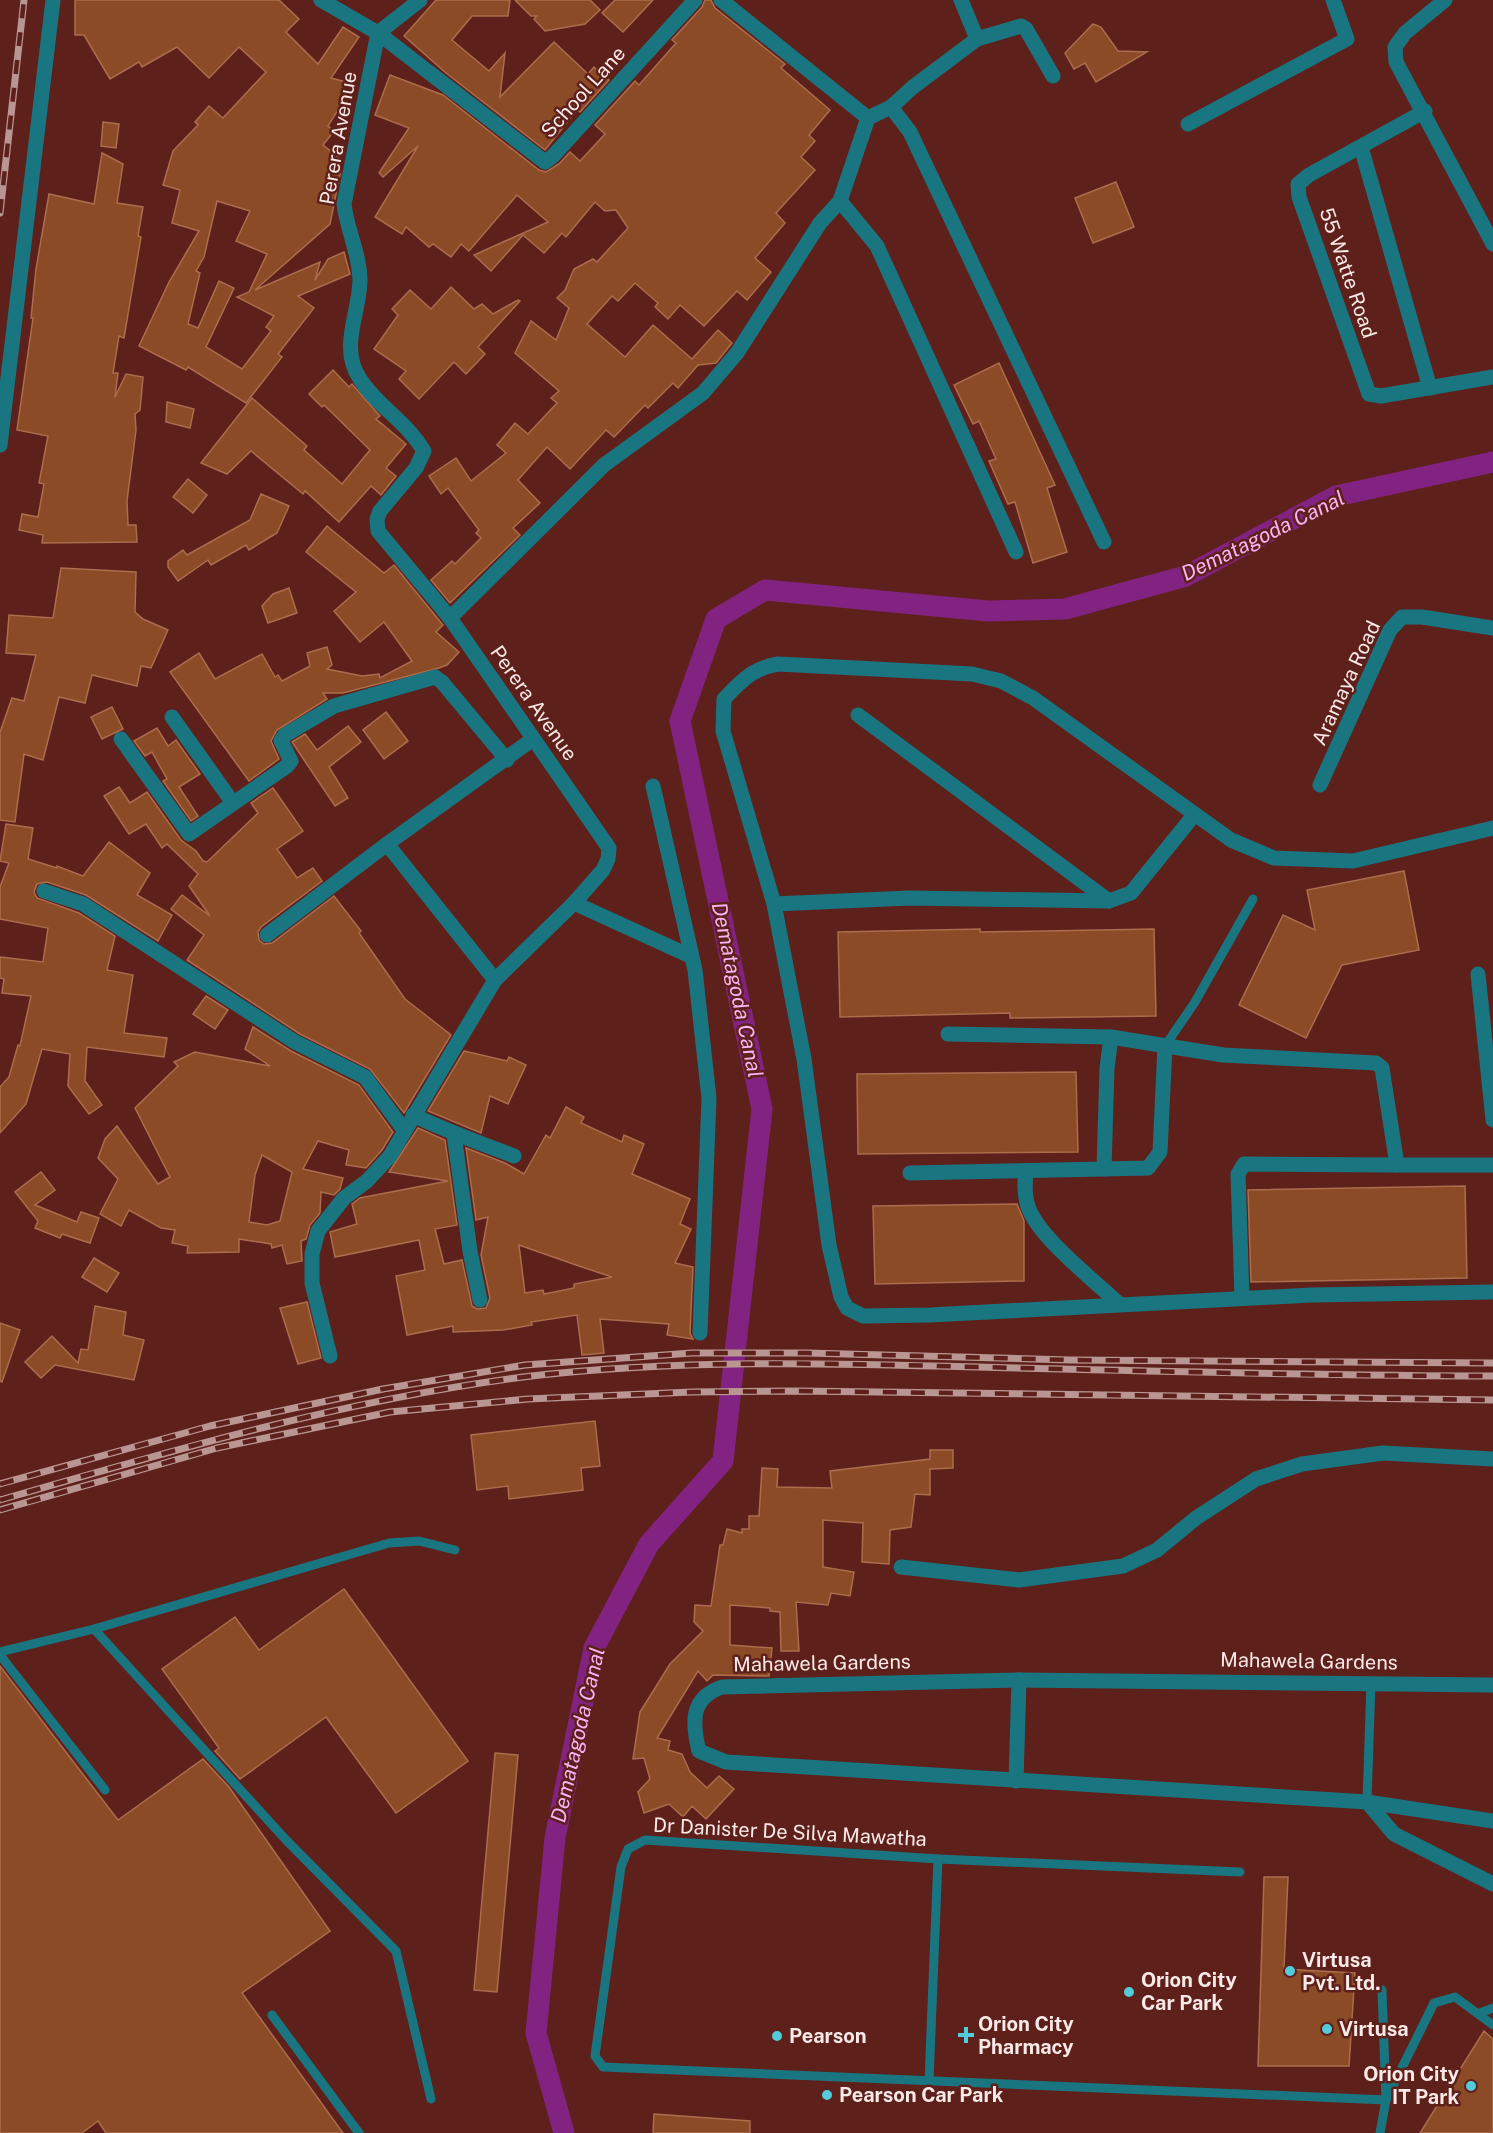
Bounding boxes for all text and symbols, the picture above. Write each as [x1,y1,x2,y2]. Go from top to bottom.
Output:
street label: School Lane [536,41,630,143]
street label: Perera Avenue [314,69,362,207]
street label: 55 Watte Road [1314,205,1382,341]
water label: Dematagoda Canal [1177,485,1349,586]
street label: Aramaya Road [1307,617,1385,749]
street label: Perera Avenue [485,641,583,765]
water label: Dematagoda Canal [707,900,768,1080]
water label: Dematagoda Canal [545,1645,610,1825]
street label: Mahawela Gardens [1220,1647,1398,1675]
street label: Mahawela Gardens [733,1649,911,1677]
street label: Dr Danister De Silva Mawatha [653,1813,927,1851]
place label: Virtusa Pvt. Ltd. [1302,1948,1381,1995]
marker: Virtusa Pvt. Ltd. [1283,1964,1297,1978]
place label: Orion City Car Park [1141,1968,1237,2015]
marker: Orion City Car Park [1122,1985,1136,1999]
place label: Orion City Pharmacy [978,2012,1074,2059]
place label: Virtusa [1339,2017,1409,2041]
marker: Virtusa [1320,2022,1334,2036]
place label: Pearson [789,2024,867,2048]
marker: Orion City Pharmacy [959,2028,973,2042]
marker: Pearson [770,2029,784,2043]
place label: Orion City IT Park [1363,2062,1459,2109]
marker: Orion City IT Park [1464,2079,1478,2093]
place label: Pearson Car Park [839,2083,1004,2107]
marker: Pearson Car Park [820,2088,834,2102]

